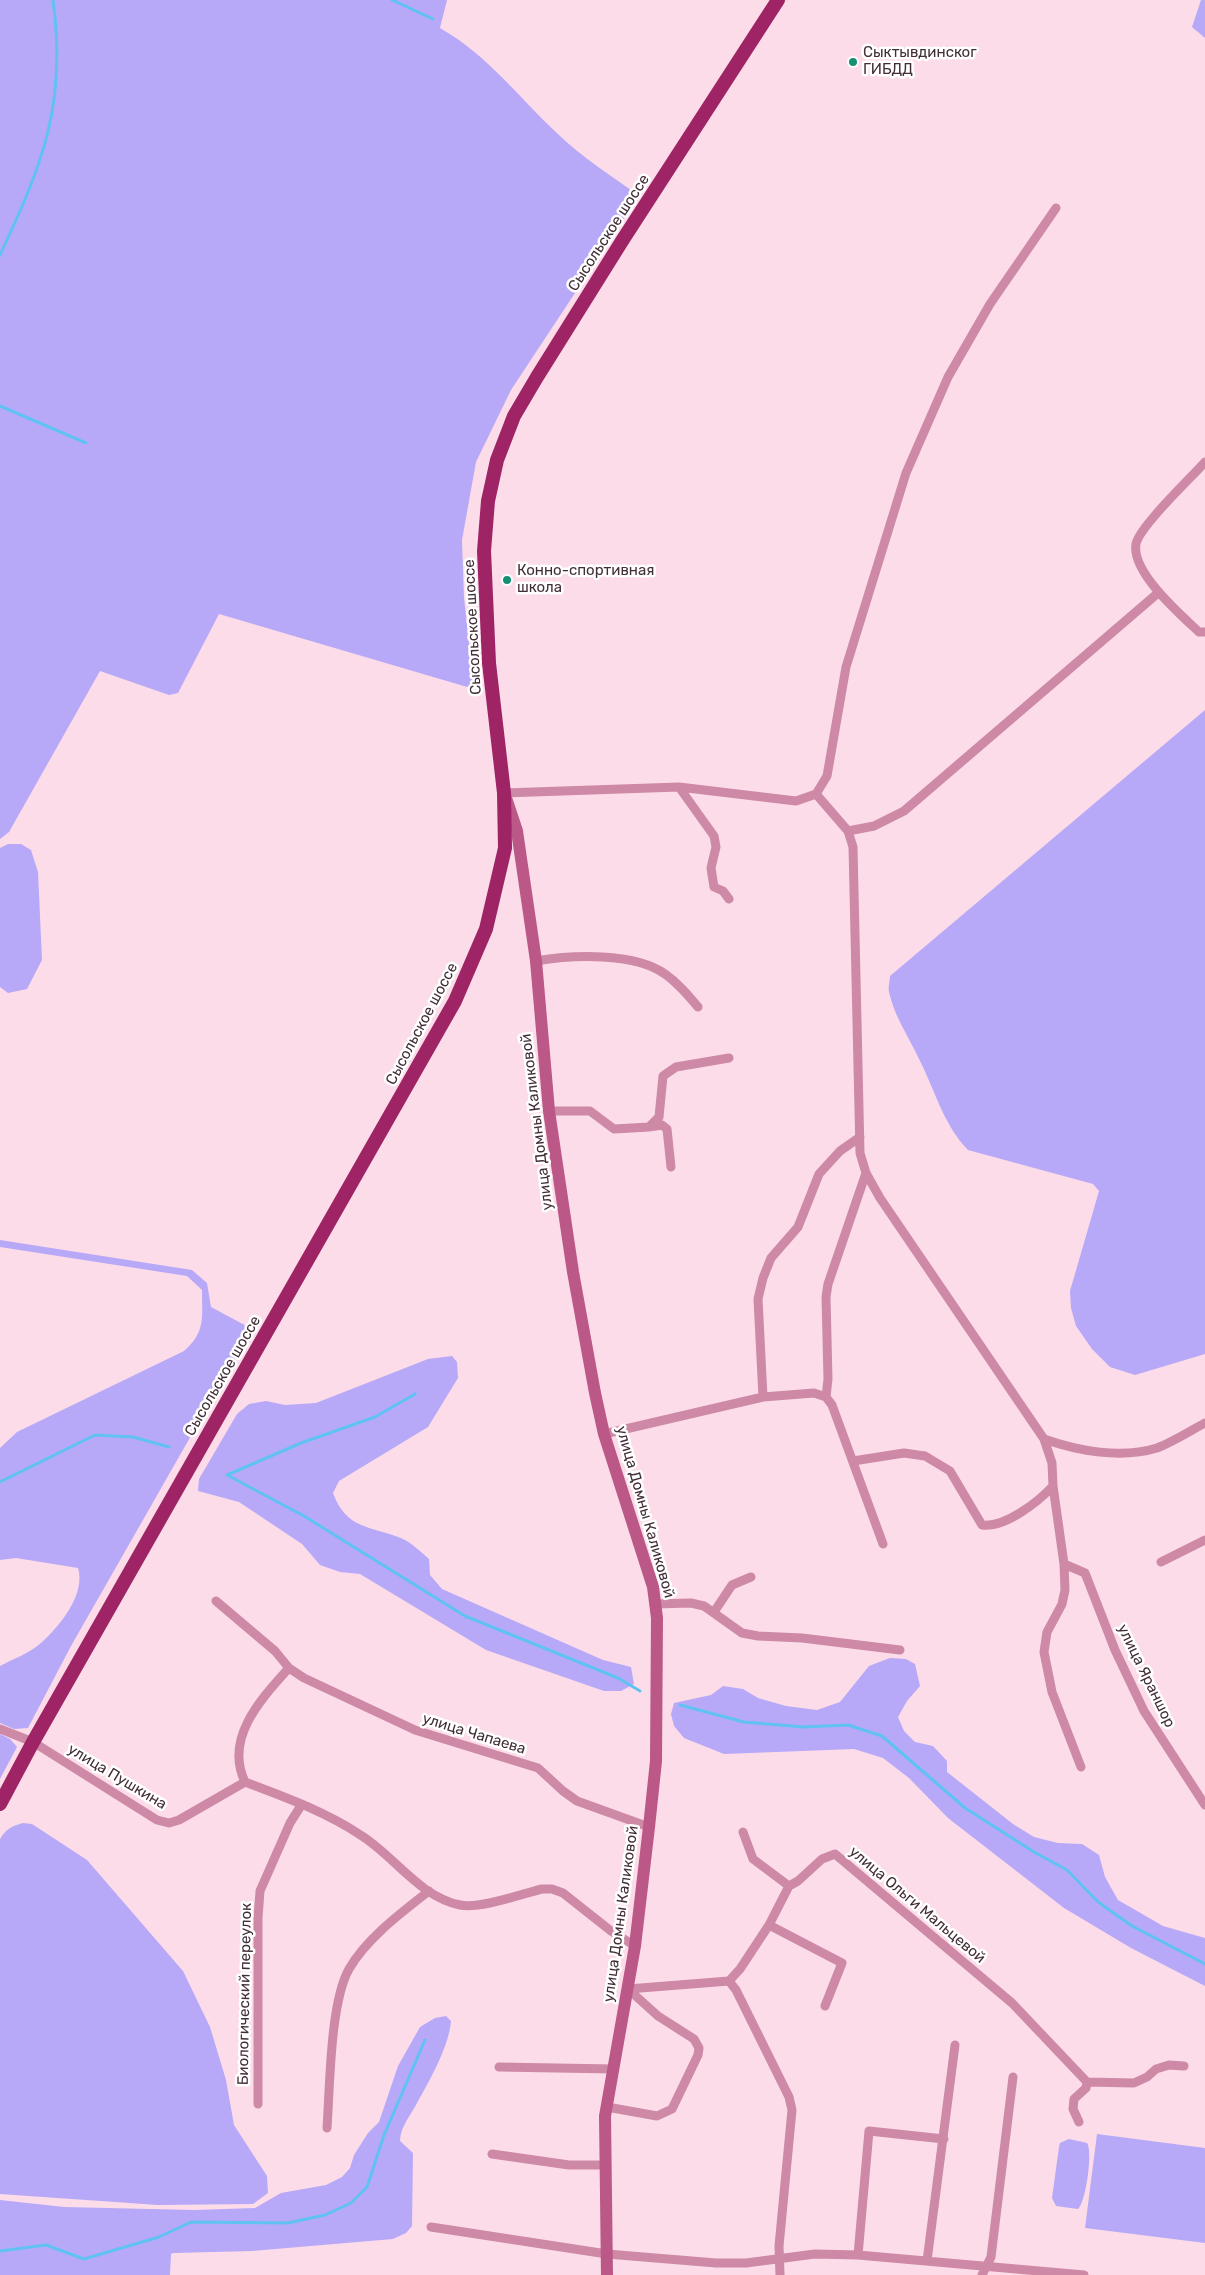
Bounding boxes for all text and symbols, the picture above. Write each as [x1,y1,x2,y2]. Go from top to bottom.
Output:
place label: Сыктывдинског ГИБДД [863,44,977,79]
marker: Сыктывдинског ГИБДД [847,56,859,68]
street label: Сысольское шоссе [565,171,653,295]
street label: Сысольское шоссе [460,559,486,695]
place label: Конно-спортивная школа [517,562,654,597]
marker: Конно-спортивная школа [501,574,513,586]
street label: Сысольское шоссе [382,960,462,1088]
street label: улица Домны Каликовой [517,1033,557,1211]
street label: Сысольское шоссе [181,1313,265,1439]
street label: улица Домны Каликовой [612,1424,678,1600]
street label: улица Яраншор [1113,1622,1179,1730]
street label: улица Чапаева [420,1710,528,1758]
street label: улица Пушкина [64,1740,170,1814]
street label: улица Домны Каликовой [600,1825,642,2003]
street label: улица Ольги Мальцевой [845,1843,989,1967]
street label: Биологический переулок [234,1903,256,2085]

